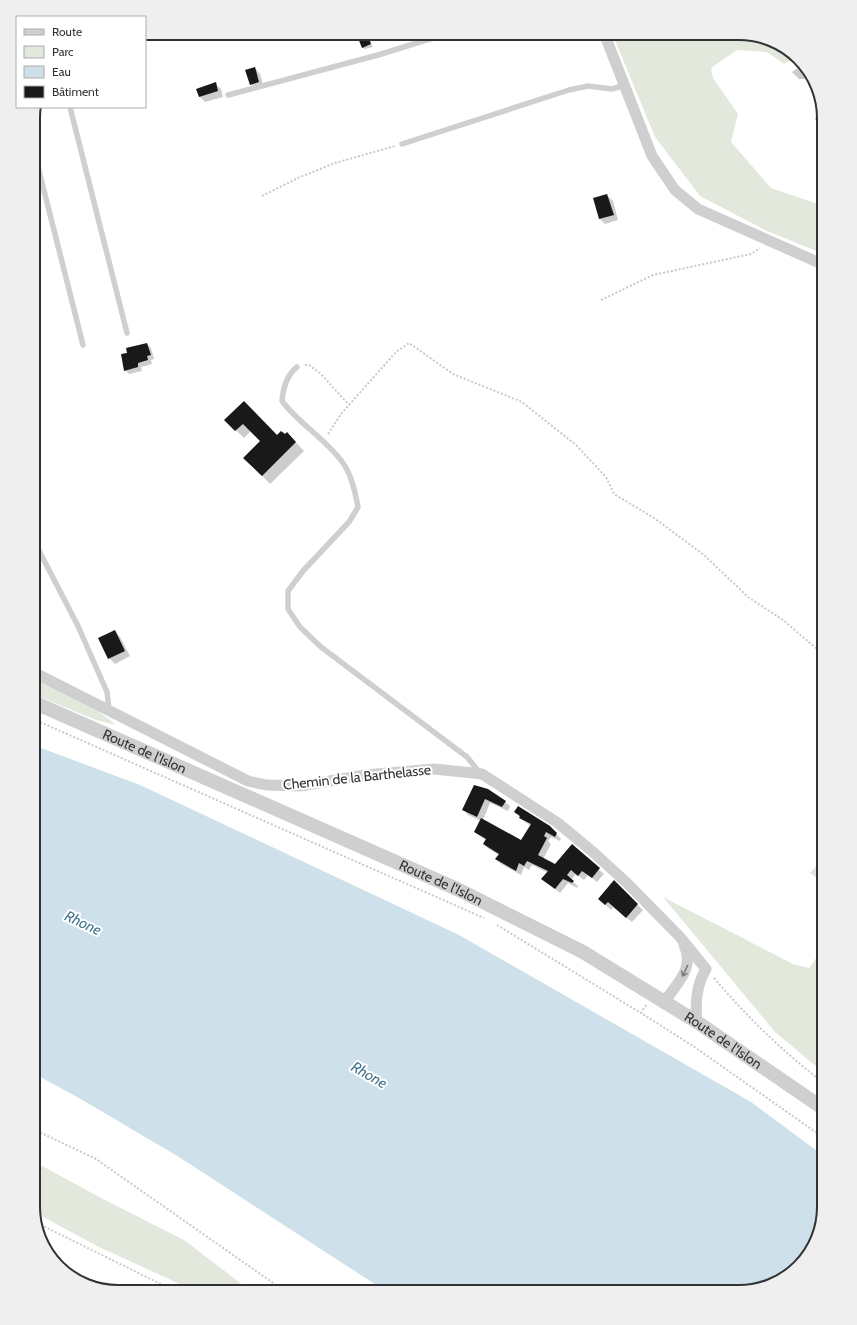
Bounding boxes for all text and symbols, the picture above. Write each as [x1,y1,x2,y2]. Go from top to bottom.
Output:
legend [16,16,146,108]
text: Route [52,24,82,39]
text: Parc [52,44,74,59]
text: Eau [52,64,71,79]
text: Bâtiment [52,84,99,99]
street label: Route de l'Islon [100,725,190,778]
street label: Chemin de la Barthelasse [282,760,432,794]
street label: Route de l'Islon [396,856,486,909]
water label: Rhone [62,907,104,939]
one-way arrow [681,965,688,977]
street label: Route de l'Islon [681,1008,766,1073]
water label: Rhone [348,1058,390,1092]

